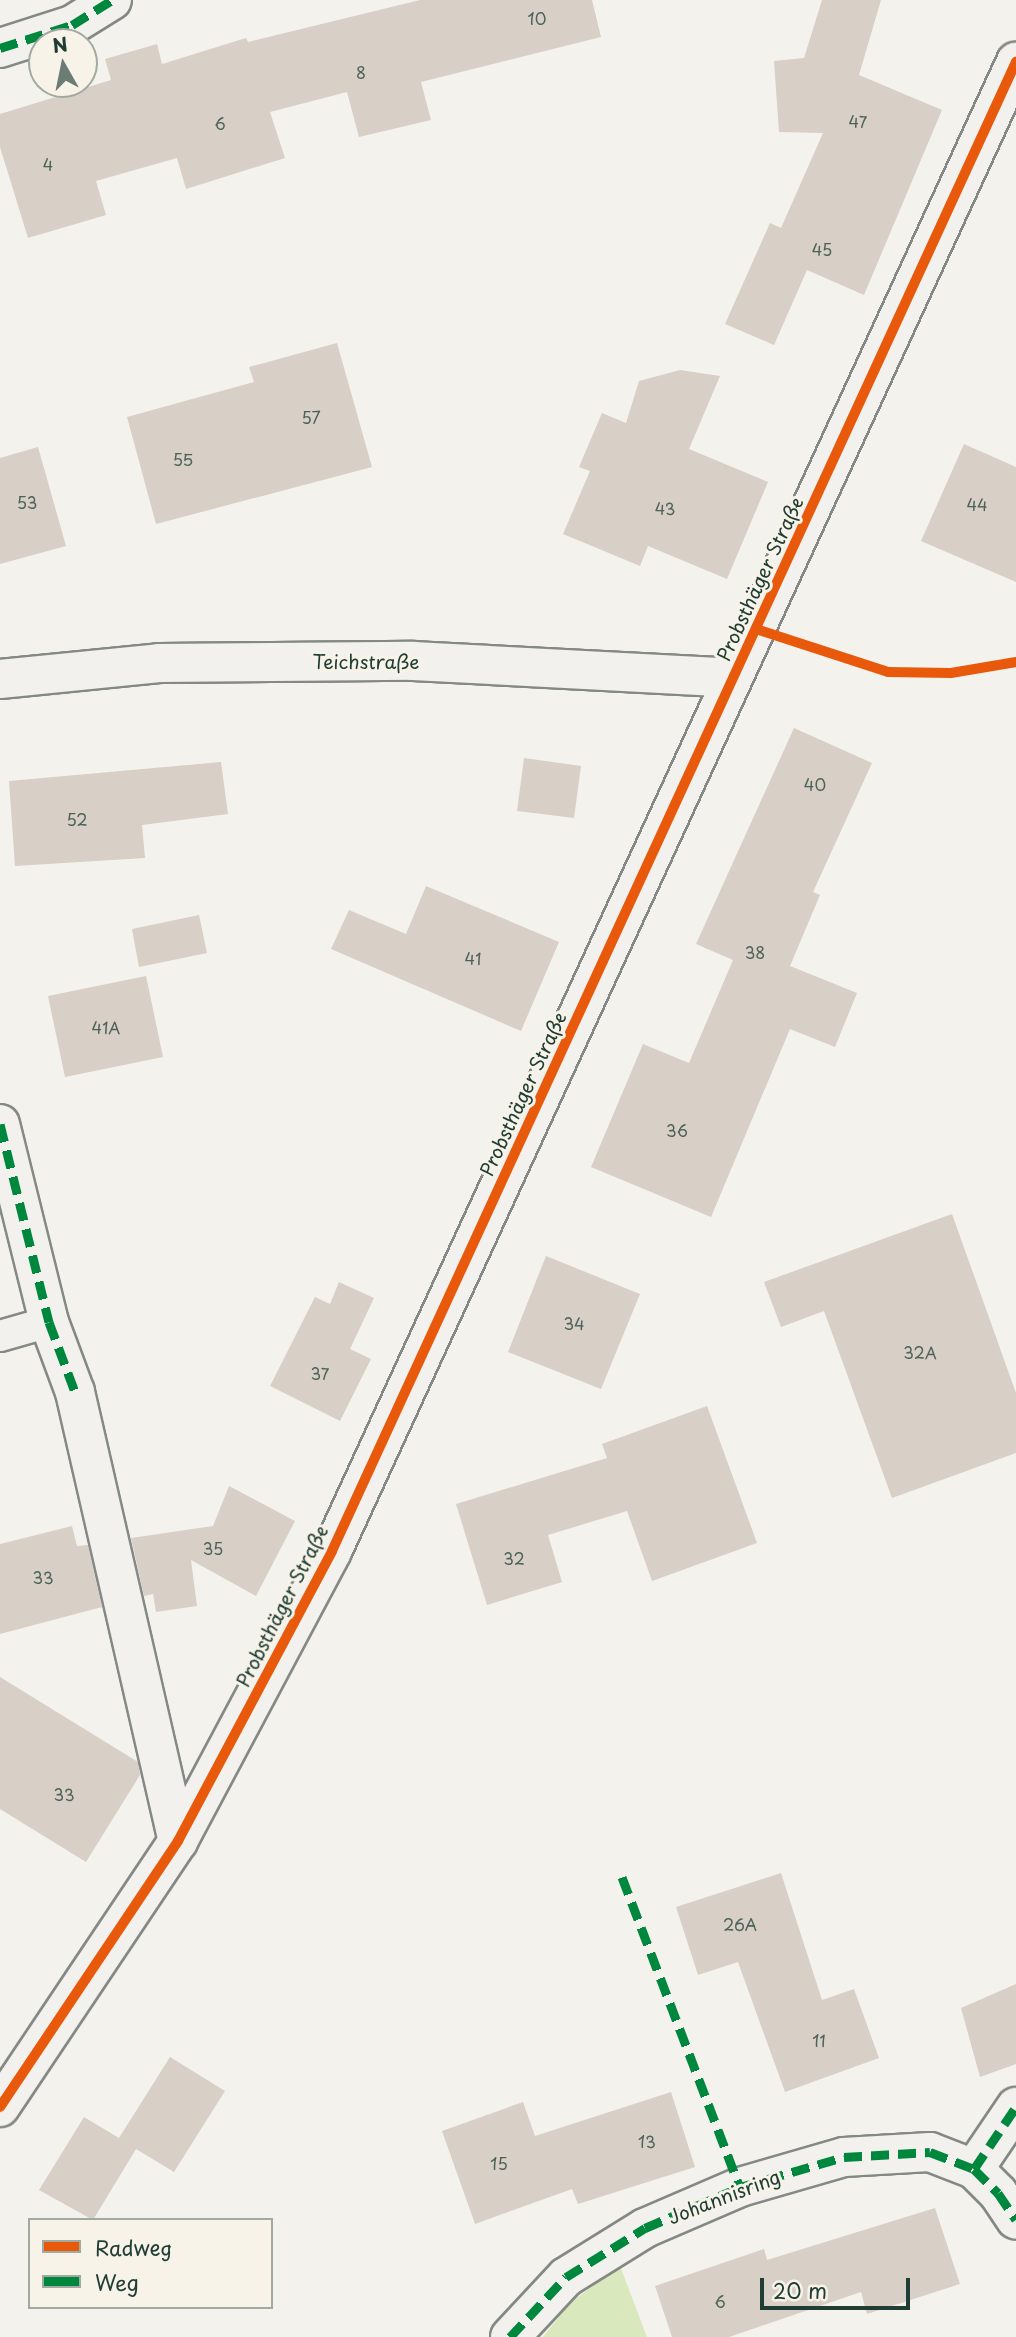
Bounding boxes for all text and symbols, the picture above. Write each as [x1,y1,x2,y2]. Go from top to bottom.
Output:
house number: 10 [528,8,546,28]
north arrow [28,28,98,98]
text: N [50,29,70,59]
house number: 8 [356,62,366,82]
house number: 47 [849,111,867,131]
house number: 6 [214,113,226,133]
house number: 4 [43,154,53,174]
house number: 45 [812,239,832,259]
house number: 57 [301,407,321,427]
house number: 55 [173,449,193,469]
house number: 53 [17,492,37,512]
street label: Probsthäger Straße [712,493,808,665]
house number: 44 [966,494,988,514]
house number: 43 [655,498,675,518]
street label: Teichstraße [313,651,419,673]
house number: 40 [804,774,826,794]
house number: 52 [66,809,88,829]
house number: 38 [745,942,765,962]
house number: 41 [465,948,481,968]
street label: Probsthäger Straße [475,1008,571,1180]
house number: 41A [92,1017,120,1037]
house number: 36 [666,1120,688,1140]
house number: 34 [563,1313,585,1333]
house number: 32A [903,1342,937,1362]
house number: 37 [311,1363,329,1383]
street label: Probsthäger Straße [231,1521,333,1691]
house number: 35 [203,1538,223,1558]
house number: 32 [503,1548,525,1568]
house number: 33 [32,1567,54,1587]
house number: 33 [53,1784,75,1804]
house number: 26A [723,1914,757,1934]
house number: 11 [812,2030,826,2050]
house number: 13 [638,2131,656,2151]
house number: 15 [490,2153,508,2173]
street label: Johannisring [665,2165,783,2229]
legend [28,2218,273,2309]
text: Radweg [95,2231,172,2263]
scale bar [764,2264,914,2308]
text: Weg [95,2266,139,2298]
text: 20 m [773,2274,827,2306]
house number: 6 [714,2291,726,2311]

